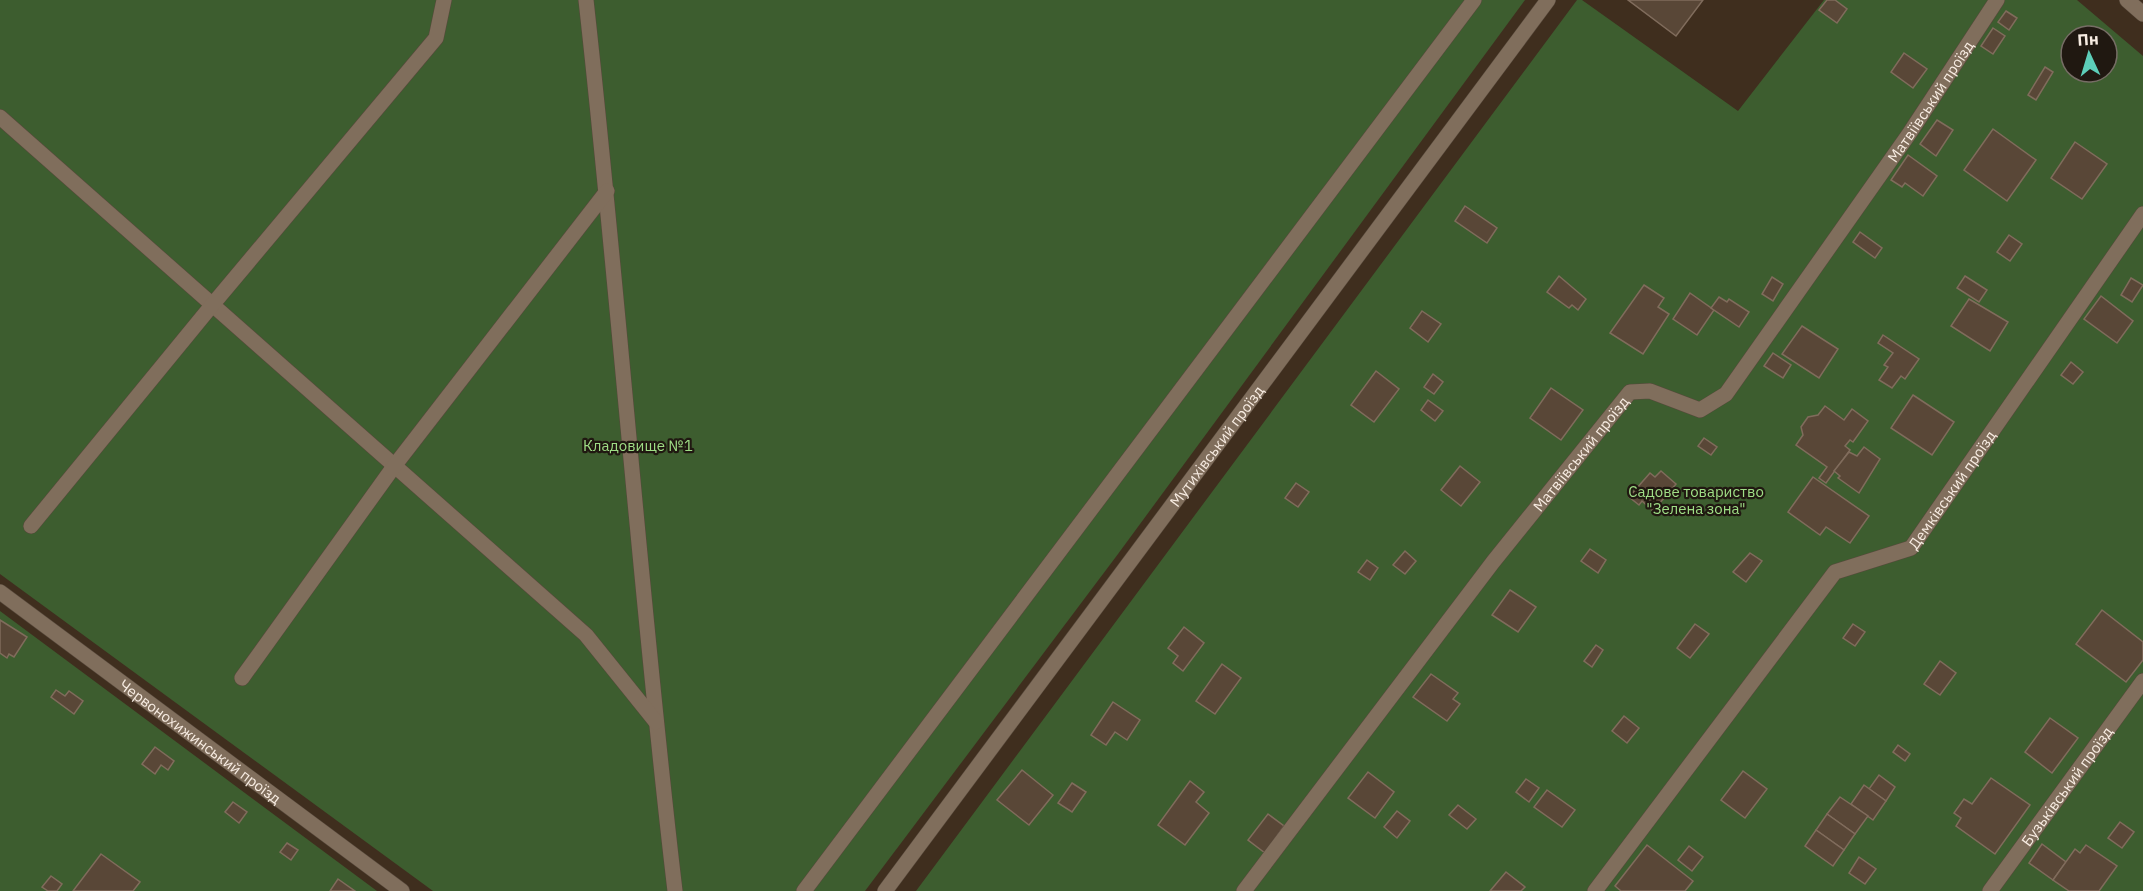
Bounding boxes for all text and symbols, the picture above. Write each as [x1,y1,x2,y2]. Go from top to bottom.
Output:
north arrow [2059,24,2119,84]
text: Пн [2077,28,2099,50]
street label: Матвіївський проїзд [1883,37,1977,166]
street label: Мутихівський проїзд [1165,381,1268,510]
street label: Матвіївський проїзд [1528,392,1633,515]
street label: Демківський проїзд [1904,426,2000,553]
park label: Кладовище №1 [583,436,693,455]
park label: Садове товариство "Зелена зона" [1628,482,1764,518]
street label: Червонохижинський проїзд [116,675,285,808]
street label: Бузьківський проїзд [2017,722,2116,849]

